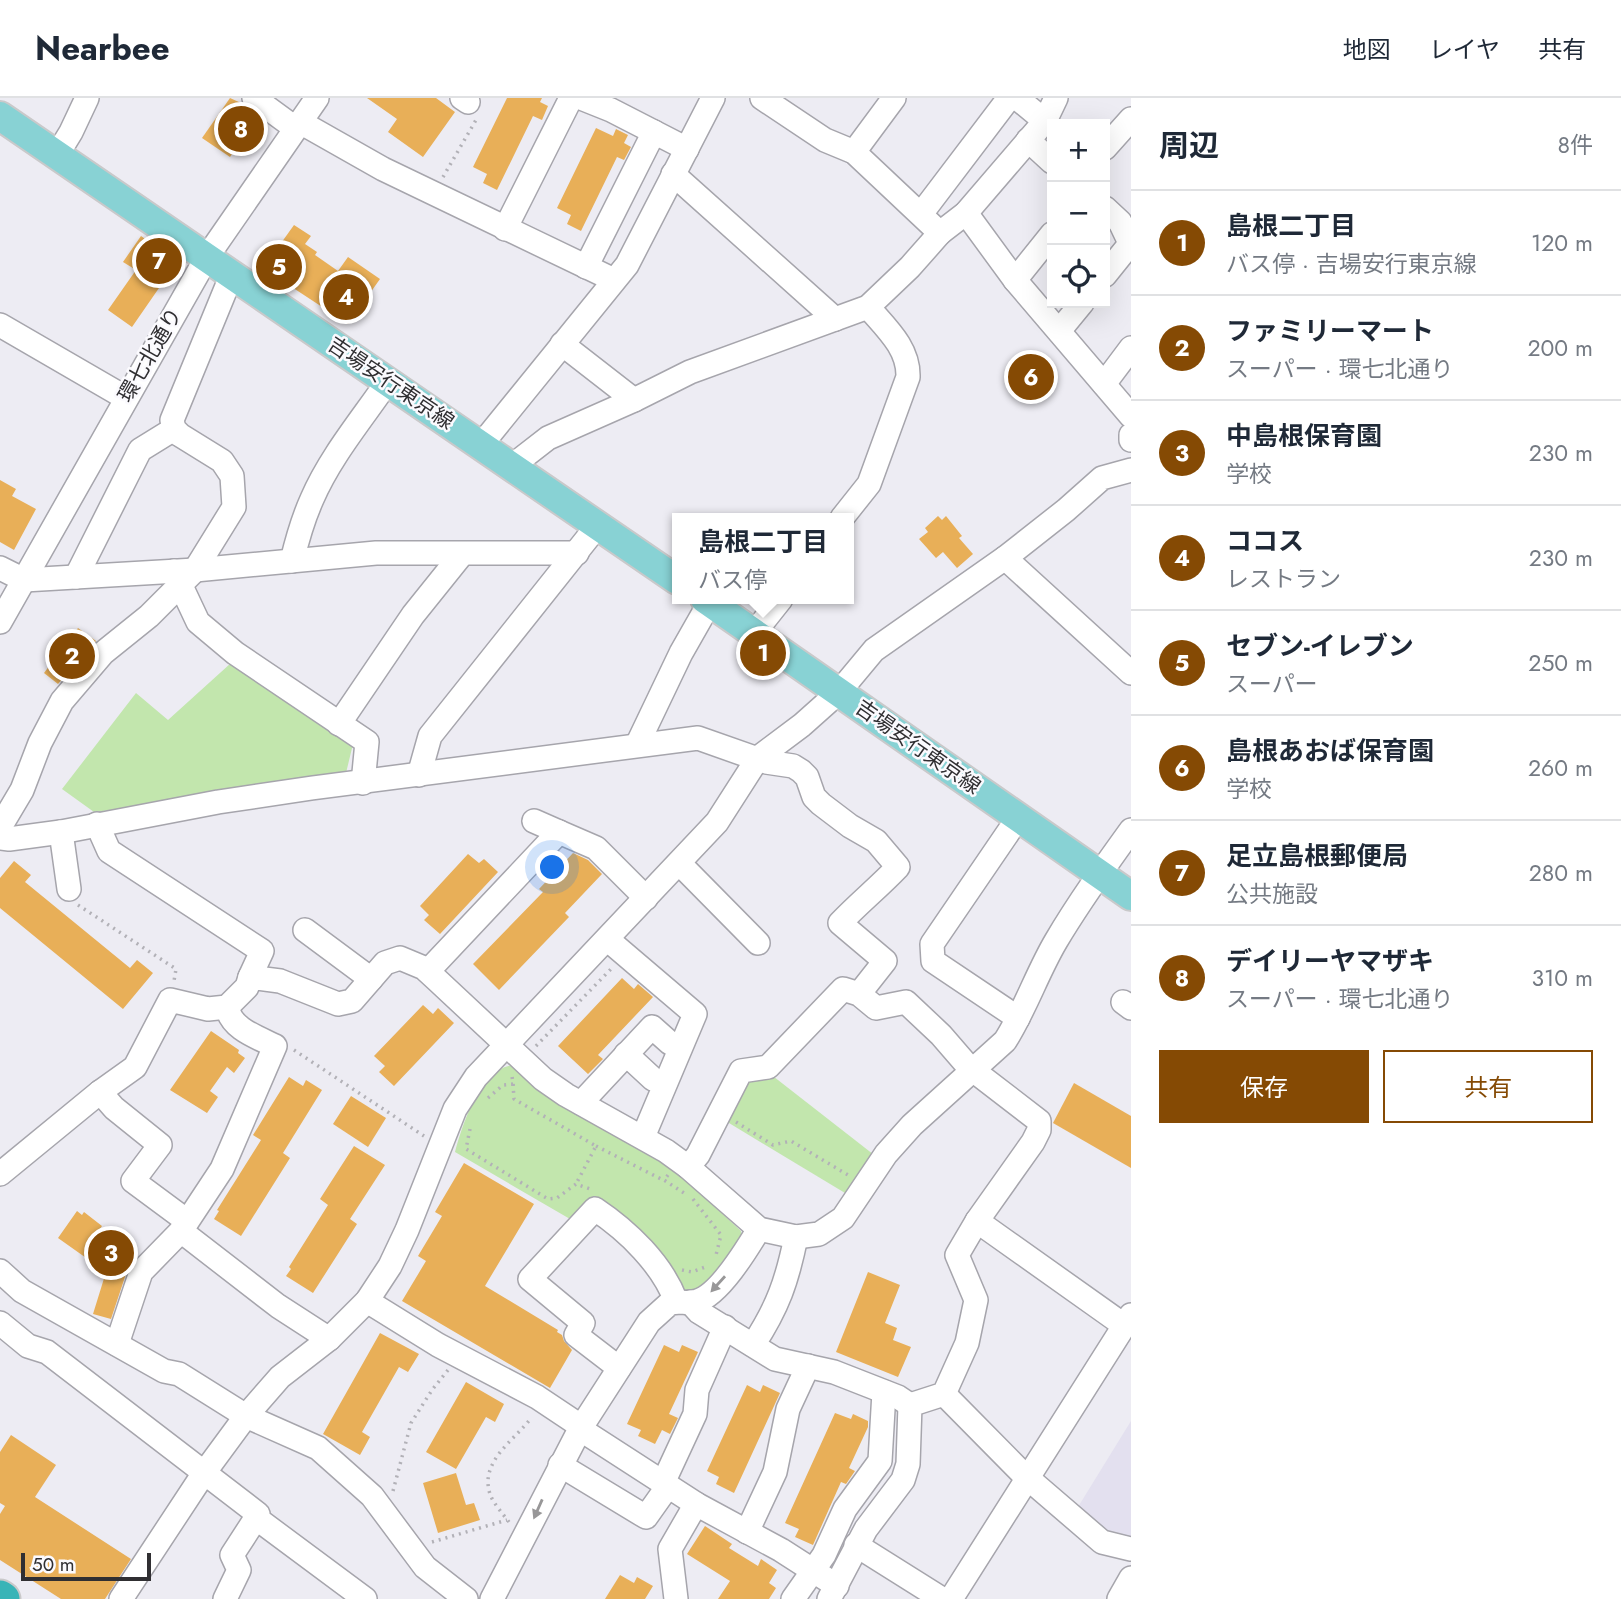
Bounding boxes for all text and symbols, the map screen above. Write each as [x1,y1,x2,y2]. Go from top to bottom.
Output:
text: Nearbee [35,25,170,72]
text: 地図 [1343,32,1391,67]
text: レイヤ [1429,32,1500,67]
text: 共有 [1538,32,1586,67]
pin: 8 [218,103,264,155]
map controls [1047,119,1110,308]
button: + [1047,119,1110,182]
text: 周辺 [1159,124,1219,167]
text: 8件 [1557,128,1593,162]
button: − [1047,182,1110,245]
text: 島根二丁目 [1226,207,1356,245]
text: 1 [1176,226,1188,260]
text: 120 m [1531,226,1593,260]
pin: 7 [136,235,182,287]
pin: 5 [256,241,302,293]
button: locate [1047,245,1110,308]
text: バス停 · 吉場安行東京線 [1226,247,1477,281]
pin: 4 [323,271,369,323]
street label: 環七北通り [111,302,189,408]
text: ファミリーマート [1226,312,1434,350]
street label: 吉場安行東京線 [322,329,460,437]
text: 2 [1174,331,1190,365]
text: 200 m [1527,331,1593,365]
pin: 6 [1008,351,1054,403]
text: スーパー · 環七北通り [1226,352,1453,386]
text: 中島根保育園 [1226,417,1382,455]
text: 3 [1175,436,1189,470]
text: 230 m [1529,436,1593,470]
text: 学校 [1226,457,1272,491]
popup [672,513,854,604]
text: ココス [1226,522,1304,560]
text: 島根二丁目 [698,523,828,561]
text: 4 [1174,541,1190,575]
text: 230 m [1529,541,1593,575]
text: レストラン [1226,562,1341,596]
text: バス停 [698,563,767,597]
pin: 1 [740,627,786,679]
text: セブン-イレブン [1226,627,1414,665]
pin: 2 [49,630,95,682]
text: 5 [1175,646,1189,680]
text: 250 m [1528,646,1593,680]
text: スーパー [1226,667,1318,701]
street label: 吉場安行東京線 [849,693,987,801]
text: 島根あおば保育園 [1226,732,1434,770]
text: 6 [1174,751,1190,785]
text: 260 m [1528,751,1593,785]
text: 学校 [1226,772,1272,806]
text: 足立島根郵便局 [1226,837,1408,875]
your location [535,850,569,884]
text: 7 [1175,856,1189,890]
text: 280 m [1529,856,1593,890]
text: 公共施設 [1226,877,1318,911]
text: デイリーヤマザキ [1226,942,1434,980]
text: 8 [1175,961,1189,995]
text: 310 m [1531,961,1593,995]
text: スーパー · 環七北通り [1226,982,1453,1016]
button: 保存 [1159,1050,1369,1123]
button: 共有 [1383,1050,1593,1123]
pin: 3 [88,1227,134,1279]
one-way arrow [711,1275,727,1292]
one-way arrow [532,1499,544,1519]
scale bar [21,1550,150,1582]
text: 50 m [32,1551,75,1578]

